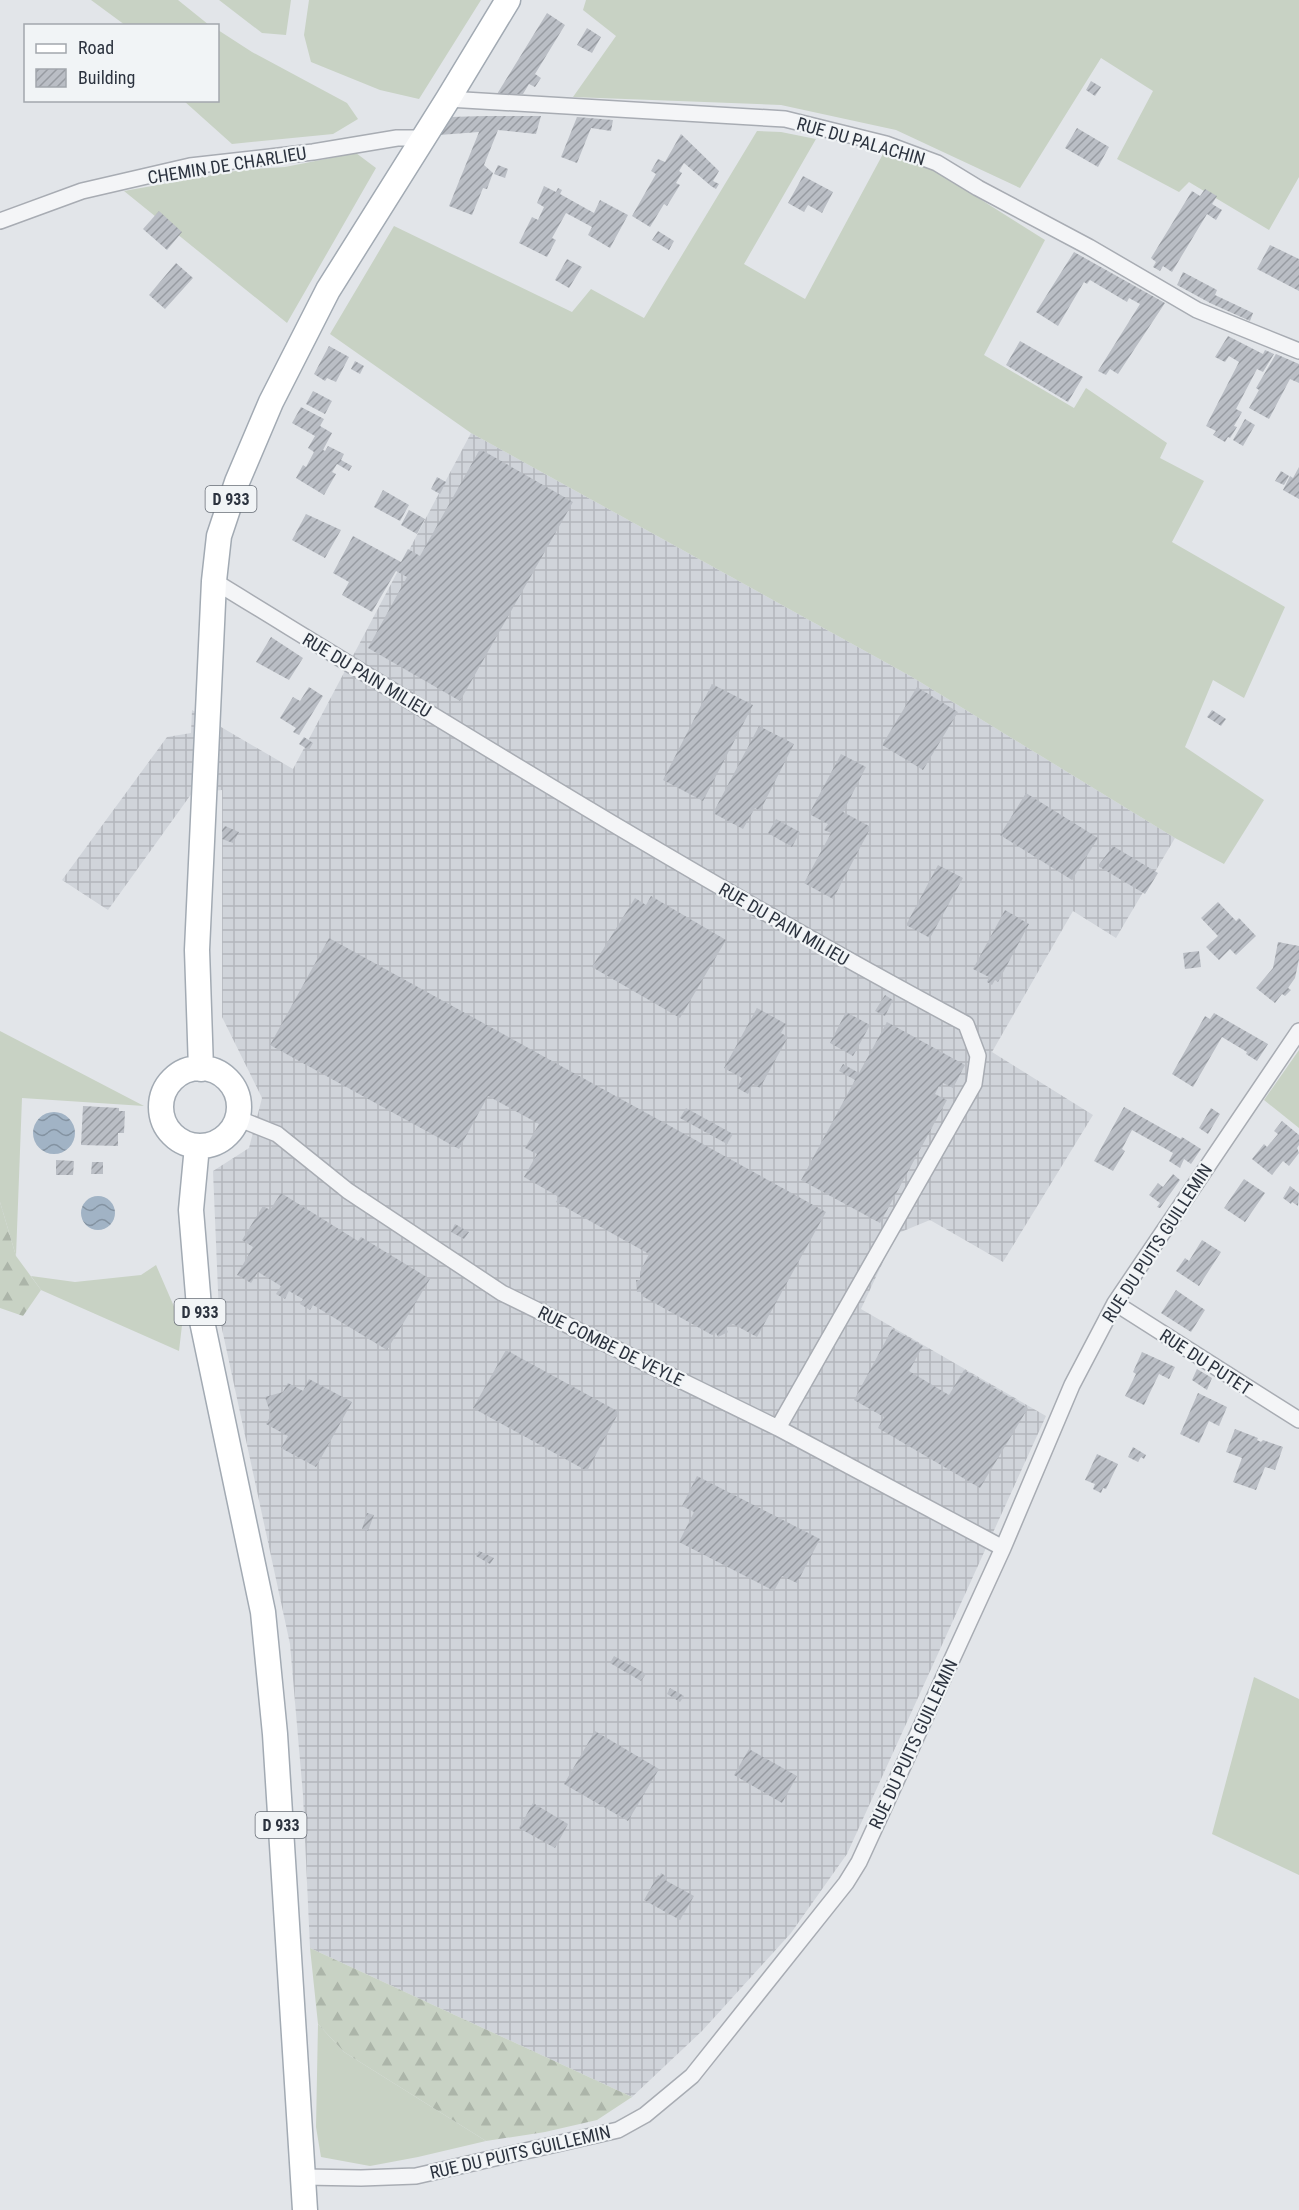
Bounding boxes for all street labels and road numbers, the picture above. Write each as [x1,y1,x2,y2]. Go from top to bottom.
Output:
street label: RUE DU PALACHIN [794,113,928,169]
street label: CHEMIN DE CHARLIEU [146,142,308,188]
road number: D 933 [206,486,256,512]
street label: RUE DU PAIN MILIEU [299,628,435,722]
street label: RUE DU PAIN MILIEU [715,878,853,970]
street label: RUE DU PUITS GUILLEMIN [1098,1160,1216,1326]
road number: D 933 [174,1299,226,1325]
street label: RUE COMBE DE VEYLE [535,1302,687,1390]
street label: RUE DU PUTET [1156,1325,1256,1399]
street label: RUE DU PUITS GUILLEMIN [864,1656,962,1832]
road number: D 933 [256,1812,306,1838]
street label: RUE DU PUITS GUILLEMIN [428,2121,612,2183]

